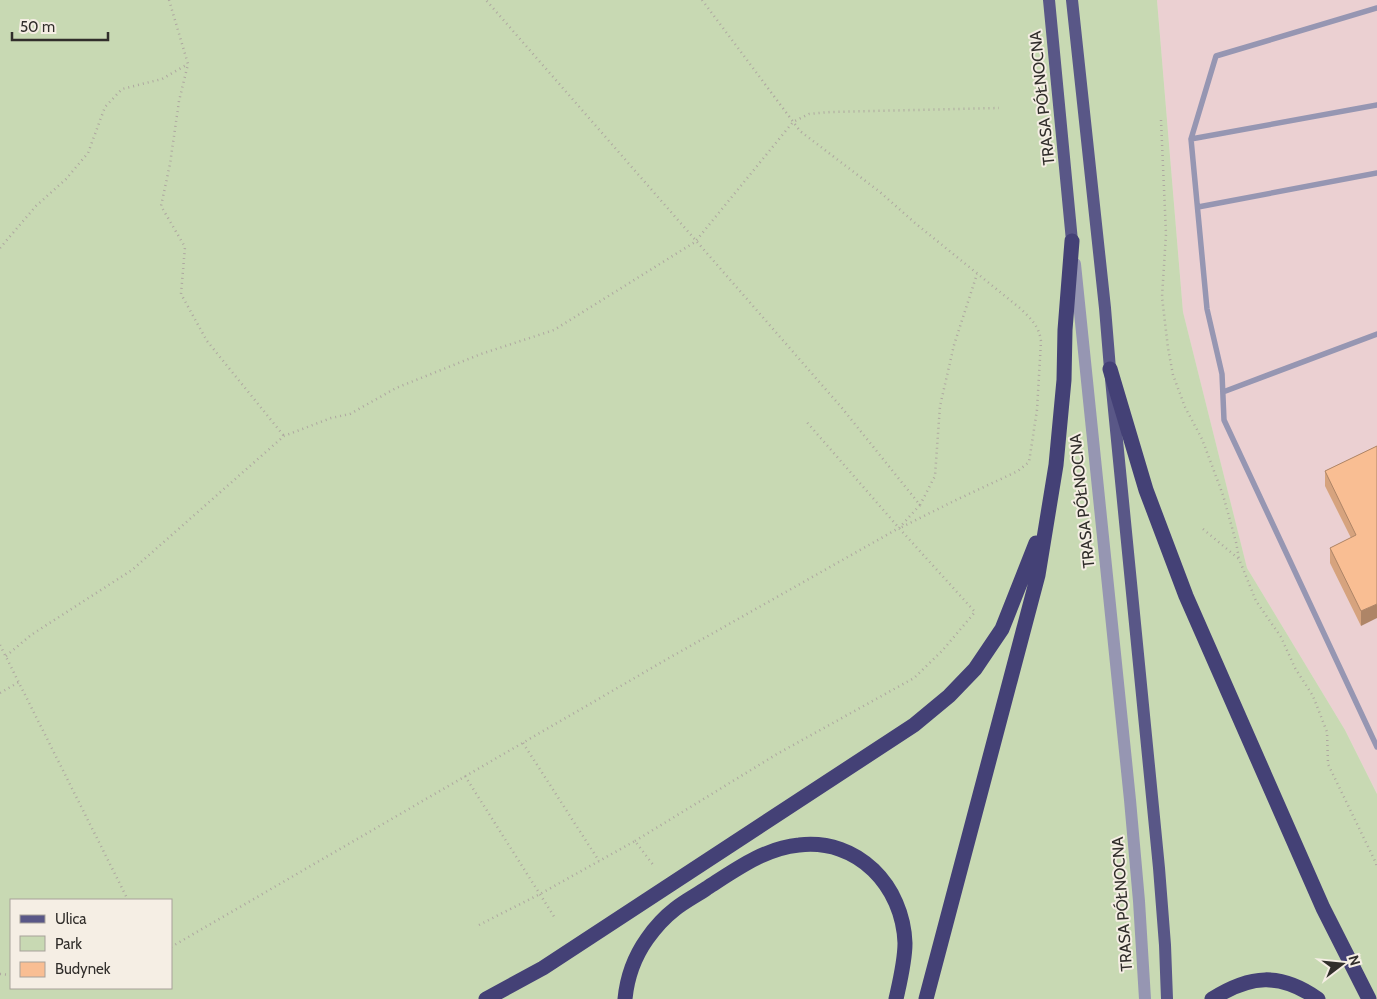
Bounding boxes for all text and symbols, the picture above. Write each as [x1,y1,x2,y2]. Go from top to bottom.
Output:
scale bar [12,10,109,42]
text: 50 m [20,18,55,36]
street label: TRASA PÓŁNOCNA [1025,30,1058,166]
street label: TRASA PÓŁNOCNA [1065,433,1098,569]
street label: TRASA PÓŁNOCNA [1108,836,1136,972]
legend [10,899,172,989]
text: Ulica [55,910,87,928]
text: Park [55,935,82,953]
north arrow [1317,939,1367,989]
text: N [1344,953,1365,968]
text: Budynek [55,960,111,978]

